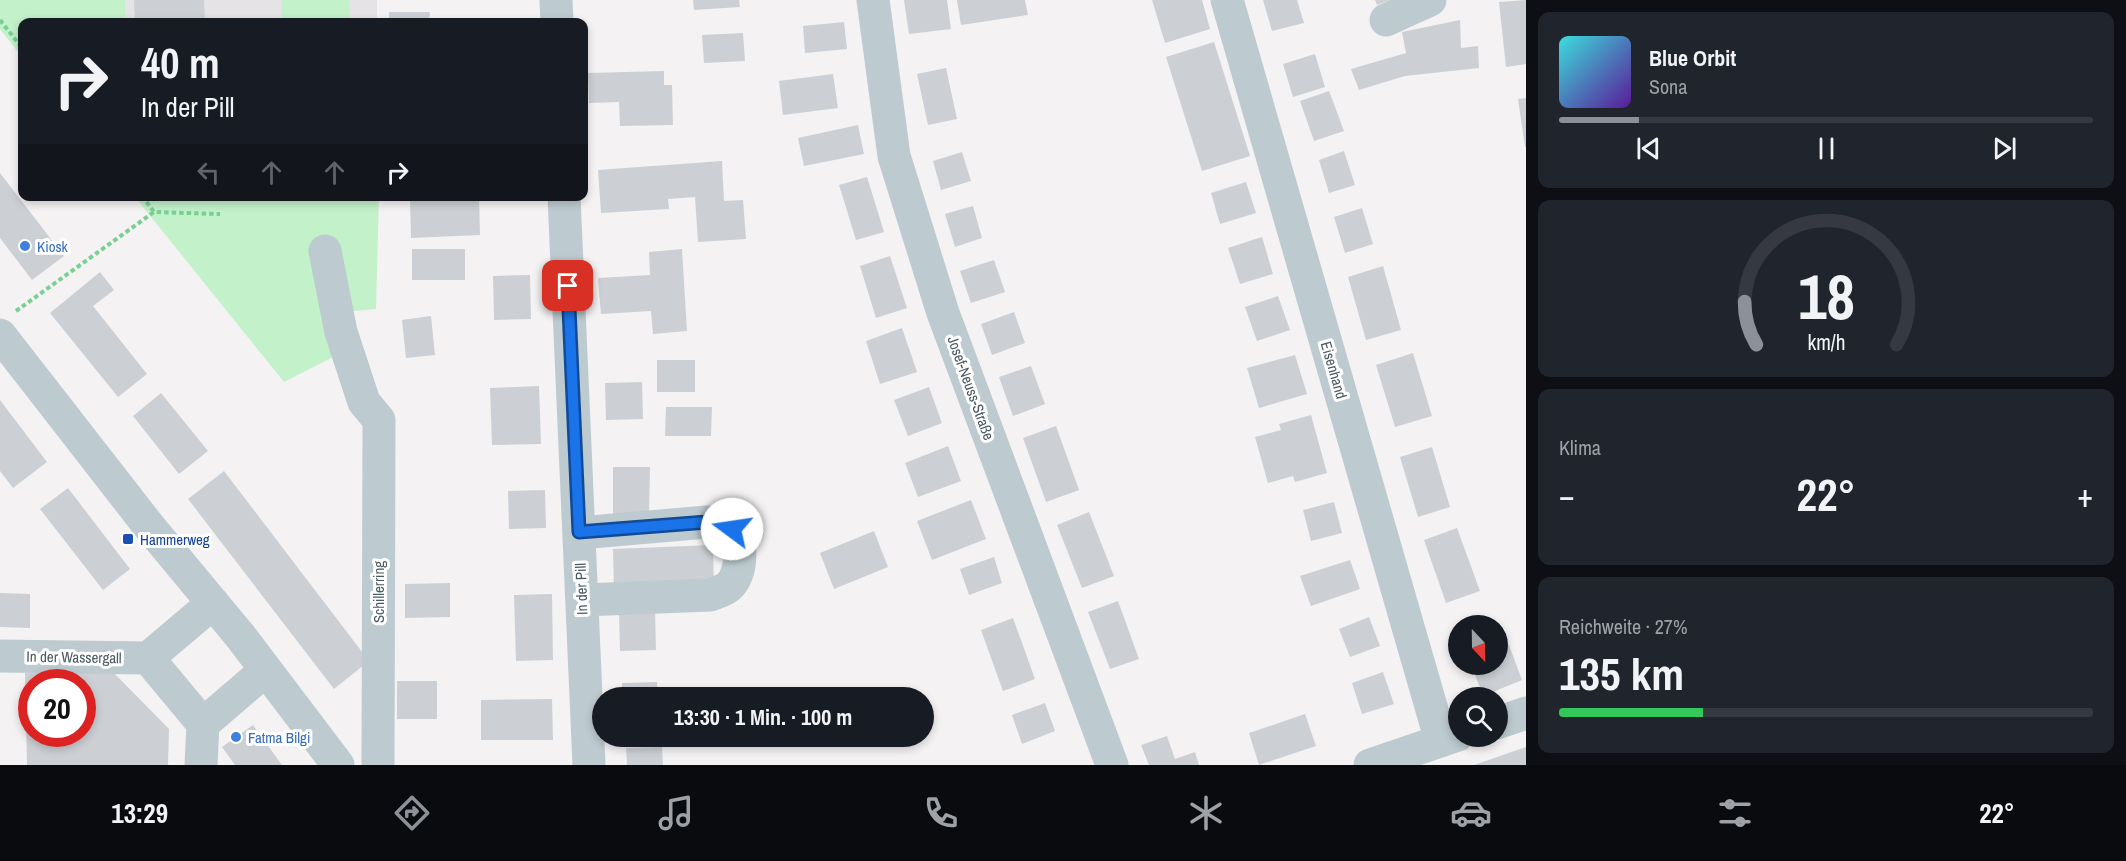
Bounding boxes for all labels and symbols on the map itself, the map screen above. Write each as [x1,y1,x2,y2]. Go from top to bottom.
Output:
place label: Kiosk [37,236,69,257]
marker: Kiosk [18,239,32,253]
pin [542,260,593,311]
street label: Josef-Neuss-Straße [942,333,1000,443]
street label: Eisenhand [1316,339,1352,401]
position arrow [700,497,764,561]
place label: Hammerweg [140,529,210,550]
marker: Hammerweg [121,532,135,546]
street label: Schillerring [368,561,389,623]
street label: In der Pill [570,563,592,615]
north arrow [1448,615,1508,675]
street label: In der Wassergall [26,646,122,668]
speed limit sign: 20 [18,669,96,747]
place label: Fatma Bilgi [248,727,310,748]
marker: Fatma Bilgi [229,730,243,744]

